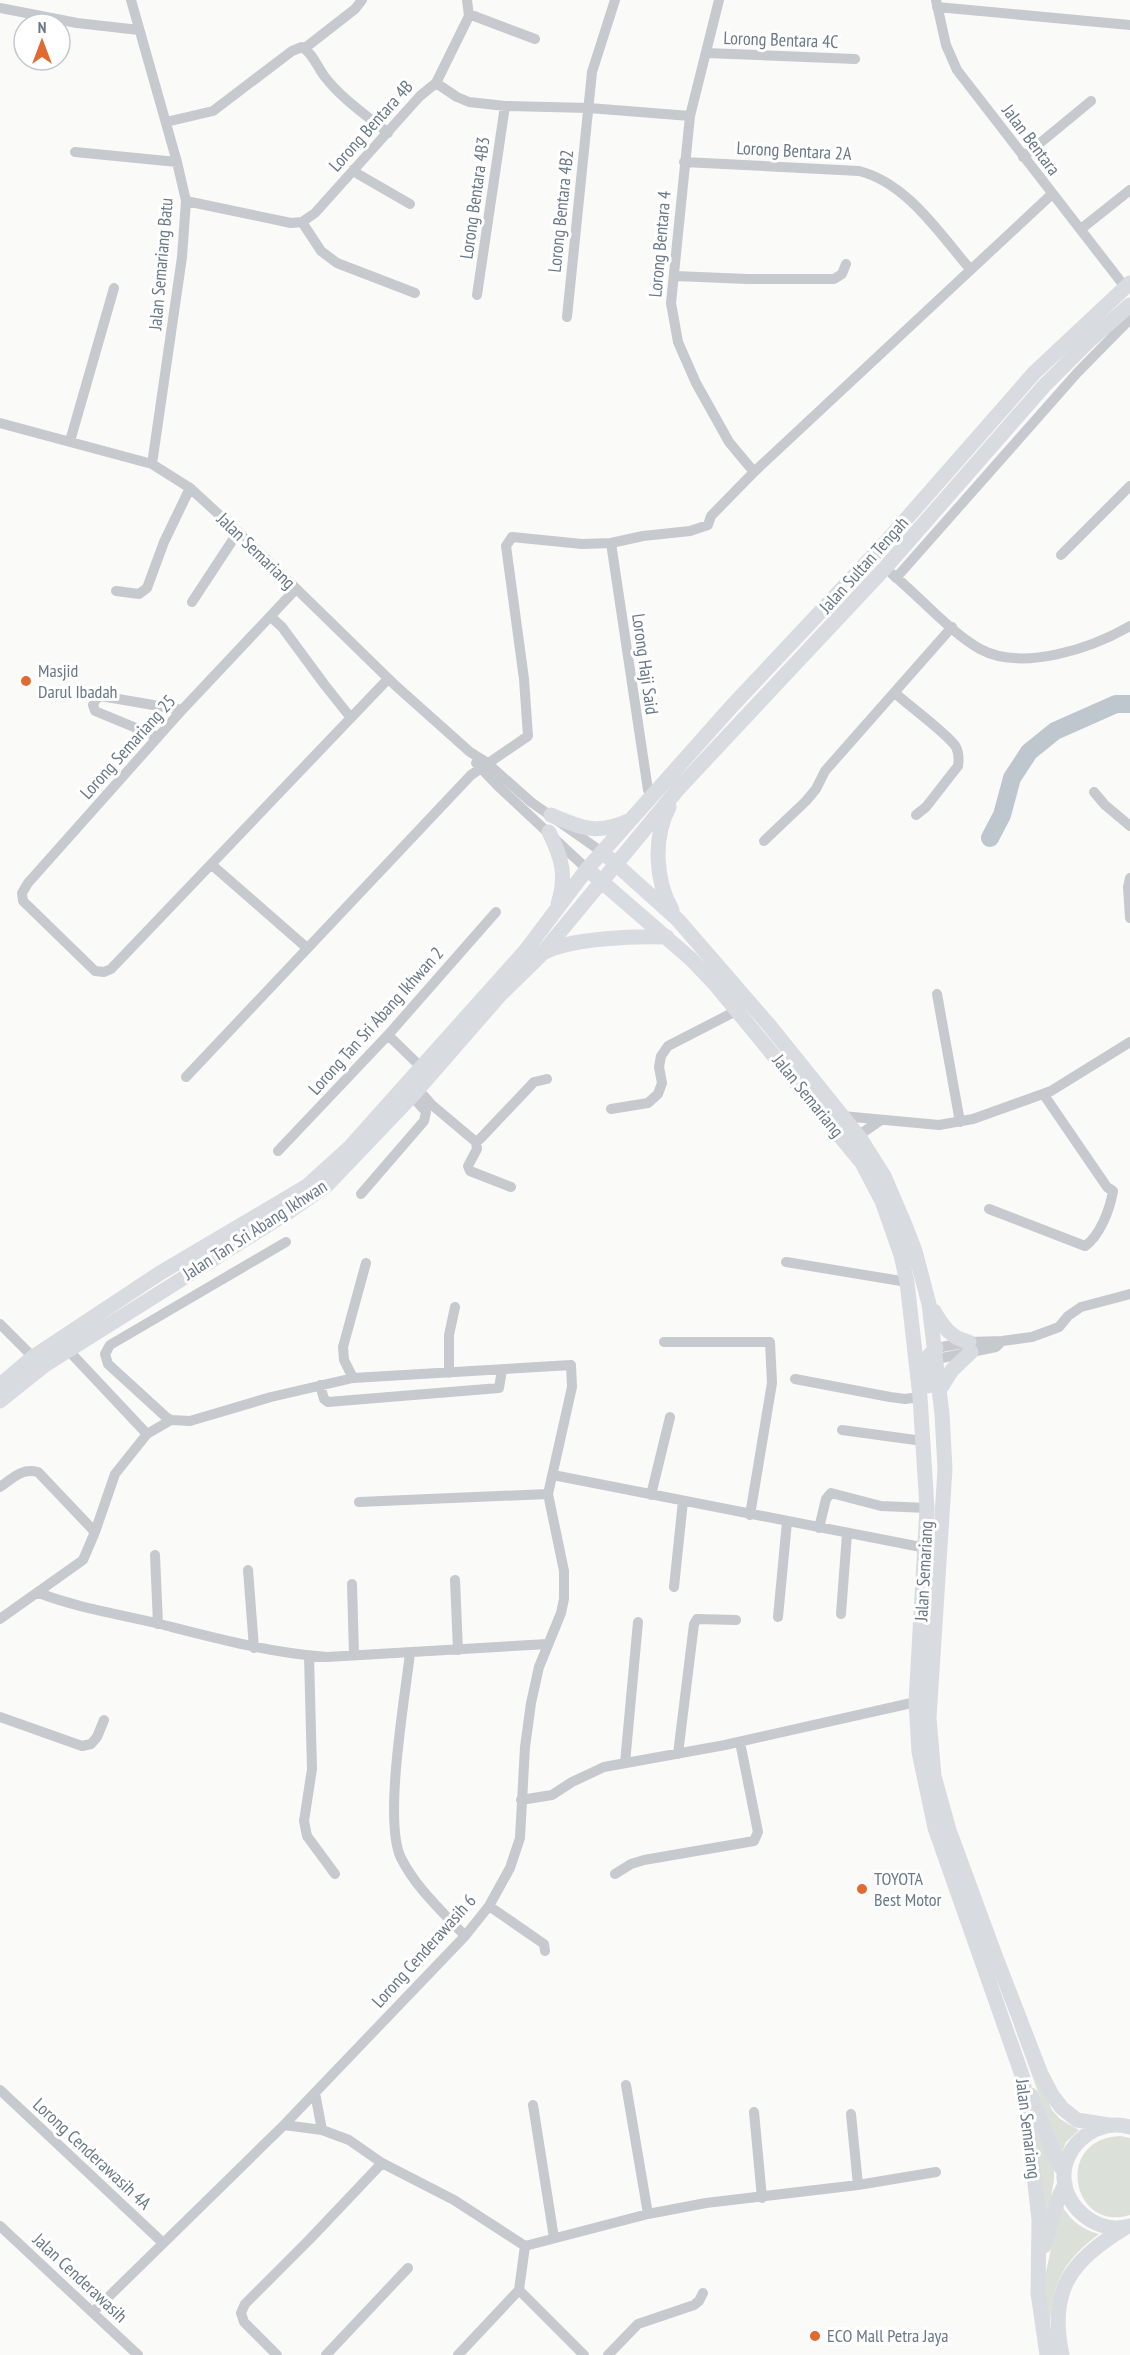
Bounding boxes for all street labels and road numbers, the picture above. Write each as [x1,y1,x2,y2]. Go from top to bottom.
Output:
street label: Lorong Bentara 4C [723,26,839,53]
street label: Lorong Bentara 4B [324,75,418,176]
street label: Jalan Bentara [997,99,1065,180]
street label: Lorong Bentara 4B3 [455,135,494,261]
street label: Lorong Bentara 2A [736,136,853,165]
street label: Lorong Bentara 4B2 [543,148,578,273]
street label: Lorong Bentara 4 [643,190,676,298]
street label: Jalan Semariang Batu [143,197,178,332]
street label: Jalan Semariang [212,507,300,594]
street label: Jalan Sultan Tengah [814,512,913,619]
street label: Lorong Haji Said [627,612,664,716]
street label: Lorong Semariang 25 [75,690,180,804]
street label: Lorong Tan Sri Abang Ikhwan 2 [303,942,448,1099]
street label: Jalan Semariang [767,1049,849,1142]
street label: Jalan Tan Sri Abang Ikhwan [177,1174,331,1285]
street label: Jalan Semariang [909,1520,938,1623]
street label: Lorong Cenderawasih 6 [367,1889,481,2012]
street label: Jalan Semariang [1011,2077,1046,2180]
street label: Lorong Cenderawasih 4A [28,2093,157,2215]
street label: Jalan Cenderawasih [28,2227,132,2327]

